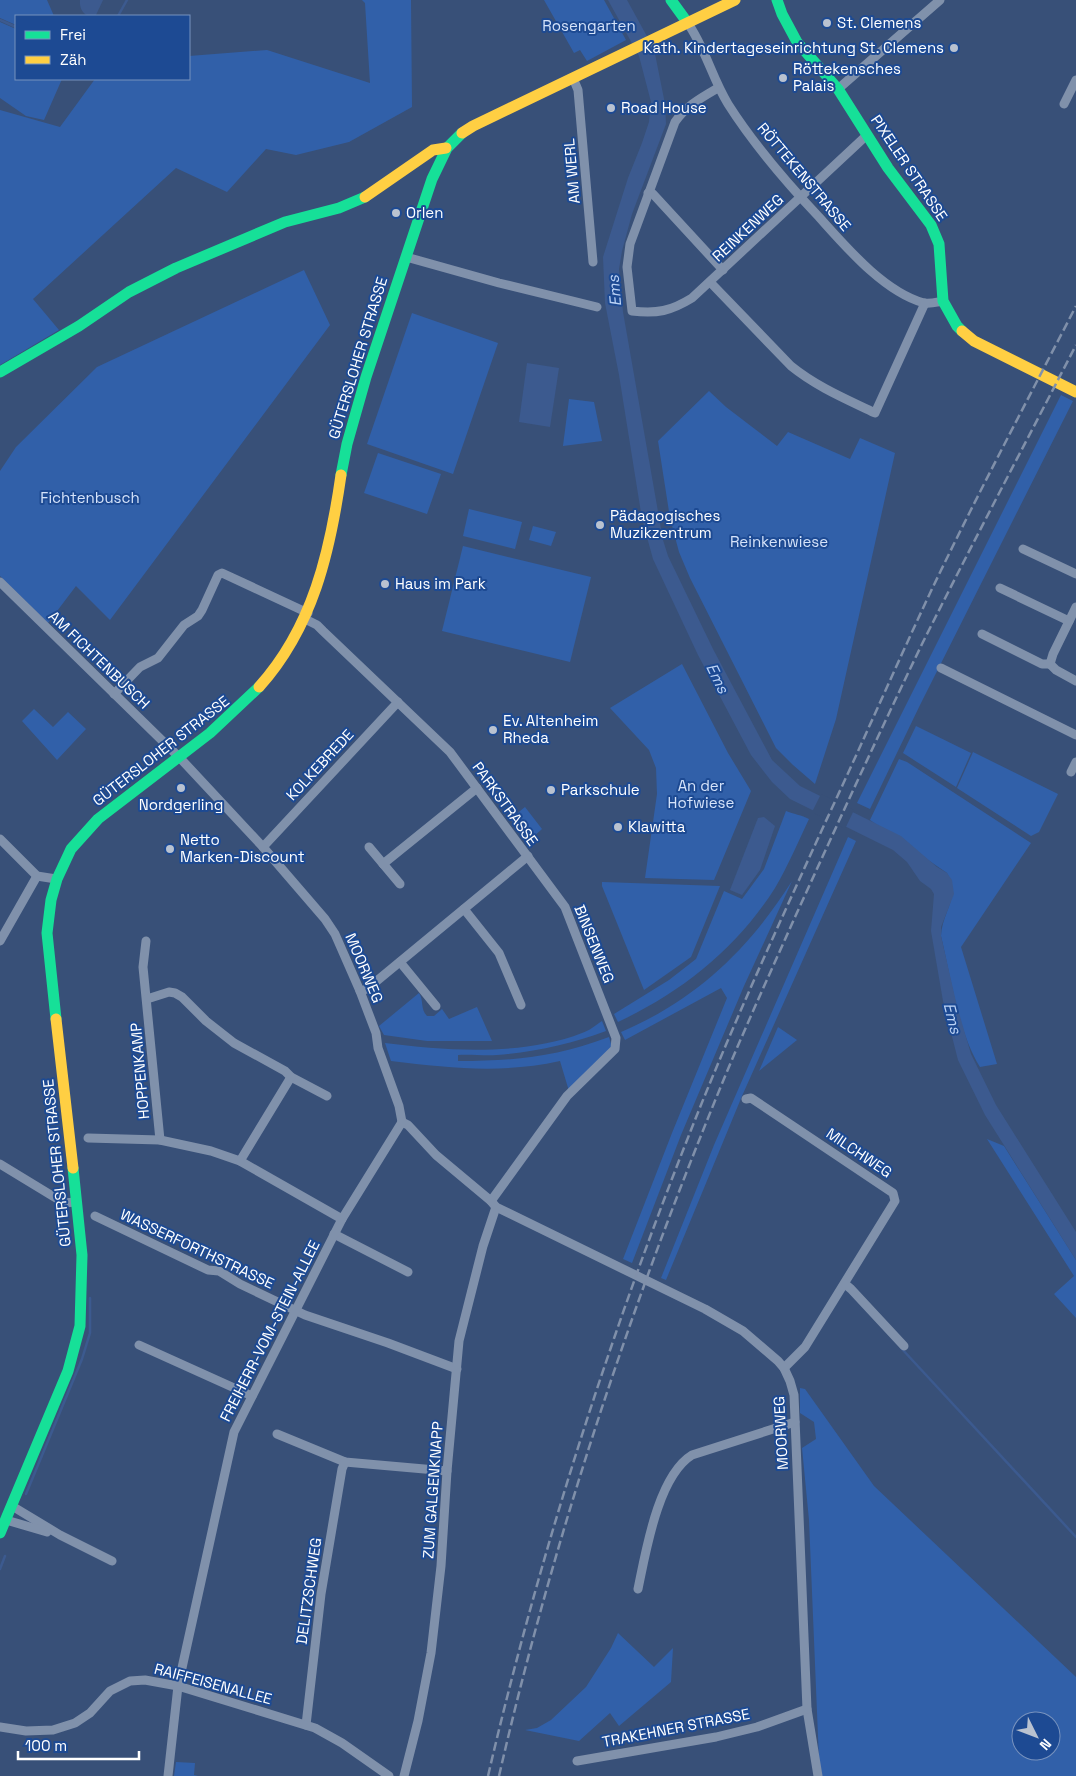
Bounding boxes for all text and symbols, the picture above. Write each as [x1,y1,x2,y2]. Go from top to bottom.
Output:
place label: St. Clemens [837,13,921,32]
legend [15,15,190,80]
park label: Rosengarten [542,16,636,35]
marker: St. Clemens [821,17,833,29]
text: Frei [60,25,86,44]
place label: Kath. Kindertageseinrichtung St. Clemens [643,38,944,57]
marker: Kath. Kindertageseinrichtung St. Clemens [948,42,960,54]
text: Zäh [60,50,86,69]
place label: Röttekensches Palais [793,59,901,95]
marker: Röttekensches Palais [777,72,789,84]
place label: Road House [621,98,707,117]
marker: Road House [605,102,617,114]
street label: PIXELER STRASSE [867,111,952,224]
street label: RÖTTEKENSTRASSE [753,118,855,235]
street label: AM WERL [559,138,584,204]
street label: REINKENWEG [708,190,787,265]
place label: Orlen [406,203,443,222]
marker: Orlen [390,207,402,219]
street label: GÜTERSLOHER STRASSE [324,274,391,441]
water label: Ems [603,274,626,307]
park label: Fichtenbusch [40,488,140,507]
place label: Pädagogisches Muzikzentrum [610,506,721,542]
marker: Pädagogisches Muzikzentrum [594,519,606,531]
park label: Reinkenwiese [730,532,828,551]
place label: Haus im Park [395,574,486,593]
marker: Haus im Park [379,578,391,590]
street label: AM FICHTENBUSCH [45,607,154,713]
water label: Ems [701,660,734,697]
street label: GÜTERSLOHER STRASSE [88,691,233,810]
place label: Ev. Altenheim Rheda [503,711,598,747]
marker: Ev. Altenheim Rheda [487,724,499,736]
street label: KOLKEBREDE [282,725,358,804]
street label: PARKSTRASSE [468,758,542,850]
park label: An der Hofwiese [668,776,735,812]
place label: Parkschule [561,780,640,799]
marker: Nordgerling [175,782,187,794]
marker: Parkschule [545,784,557,796]
place label: Nordgerling [139,795,223,814]
place label: Klawitta [628,817,686,836]
marker: Klawitta [612,821,624,833]
place label: Netto Marken-Discount [180,830,305,866]
marker: Netto Marken-Discount [164,843,176,855]
street label: BINSENWEG [570,902,619,986]
street label: MOORWEG [341,930,388,1006]
water label: Ems [939,1000,967,1036]
street label: HOPPENKAMP [126,1022,153,1120]
street label: GÜTERSLOHER STRASSE [38,1078,75,1248]
street label: MILCHWEG [823,1124,896,1182]
street label: WASSERFORTHSTRASSE [117,1204,277,1293]
street label: FREIHERR-VOM-STEIN-ALLEE [216,1237,324,1425]
street label: MOORWEG [769,1396,792,1470]
street label: ZUM GALGENKNAPP [418,1421,447,1559]
street label: DELITZSCHWEG [292,1536,325,1646]
street label: RAIFFEISENALLEE [152,1659,274,1708]
street label: TRAKEHNER STRASSE [600,1704,751,1751]
north arrow [1011,1711,1061,1761]
scale bar [18,1728,139,1760]
text: N [1036,1735,1055,1754]
text: 100 m [25,1736,67,1755]

